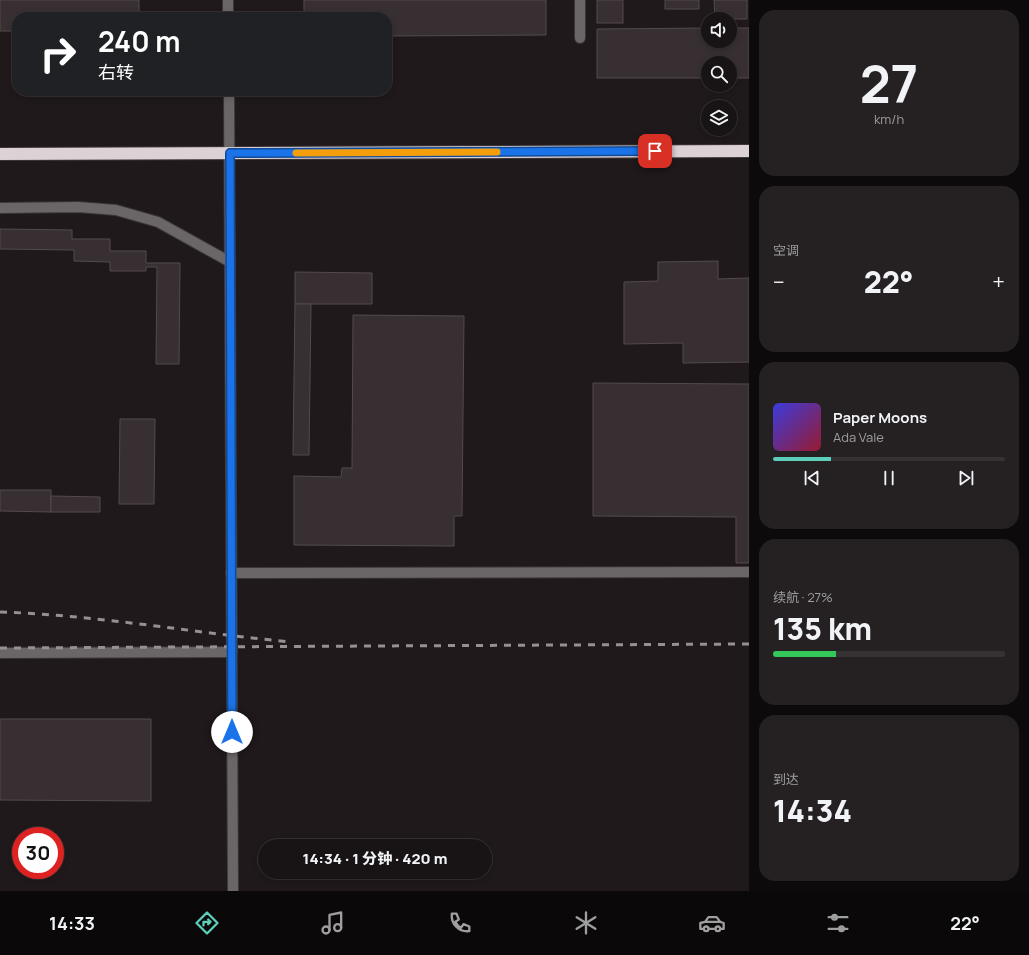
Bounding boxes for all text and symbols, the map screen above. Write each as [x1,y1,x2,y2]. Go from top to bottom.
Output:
map controls [701,12,737,136]
button: sound [701,12,737,48]
text: 240 m [98,22,180,60]
icon: right [32,28,84,80]
text: 27 [860,48,918,119]
button: search [701,56,737,92]
text: 右转 [98,60,134,84]
button: layers [701,100,737,136]
text: km/h [874,110,904,128]
pin [638,134,672,168]
icon: arrive [644,140,666,162]
text: 空调 [773,241,799,259]
text: 22° [864,261,913,302]
text: − [773,267,785,297]
text: + [992,267,1005,297]
text: Paper Moons [833,407,927,428]
text: Ada Vale [833,428,884,446]
icon: previous [801,467,823,489]
icon: pause [878,467,900,489]
icon: next [955,467,977,489]
text: 续航 · 27% [773,588,833,606]
text: 135 km [773,608,872,649]
position arrow [211,711,253,753]
text: 到达 [773,770,799,788]
text: 14:34 [773,790,852,831]
speed limit sign: 30 [12,827,64,879]
text: 14:34 · 1 分钟 · 420 m [303,848,447,869]
icon: directions [193,909,221,937]
icon: music [319,909,347,937]
icon: phone [446,909,474,937]
icon: climate [572,909,600,937]
icon: car [698,909,726,937]
icon: filters [824,909,852,937]
text: 14:33 [49,911,95,935]
text: 22° [950,911,980,935]

